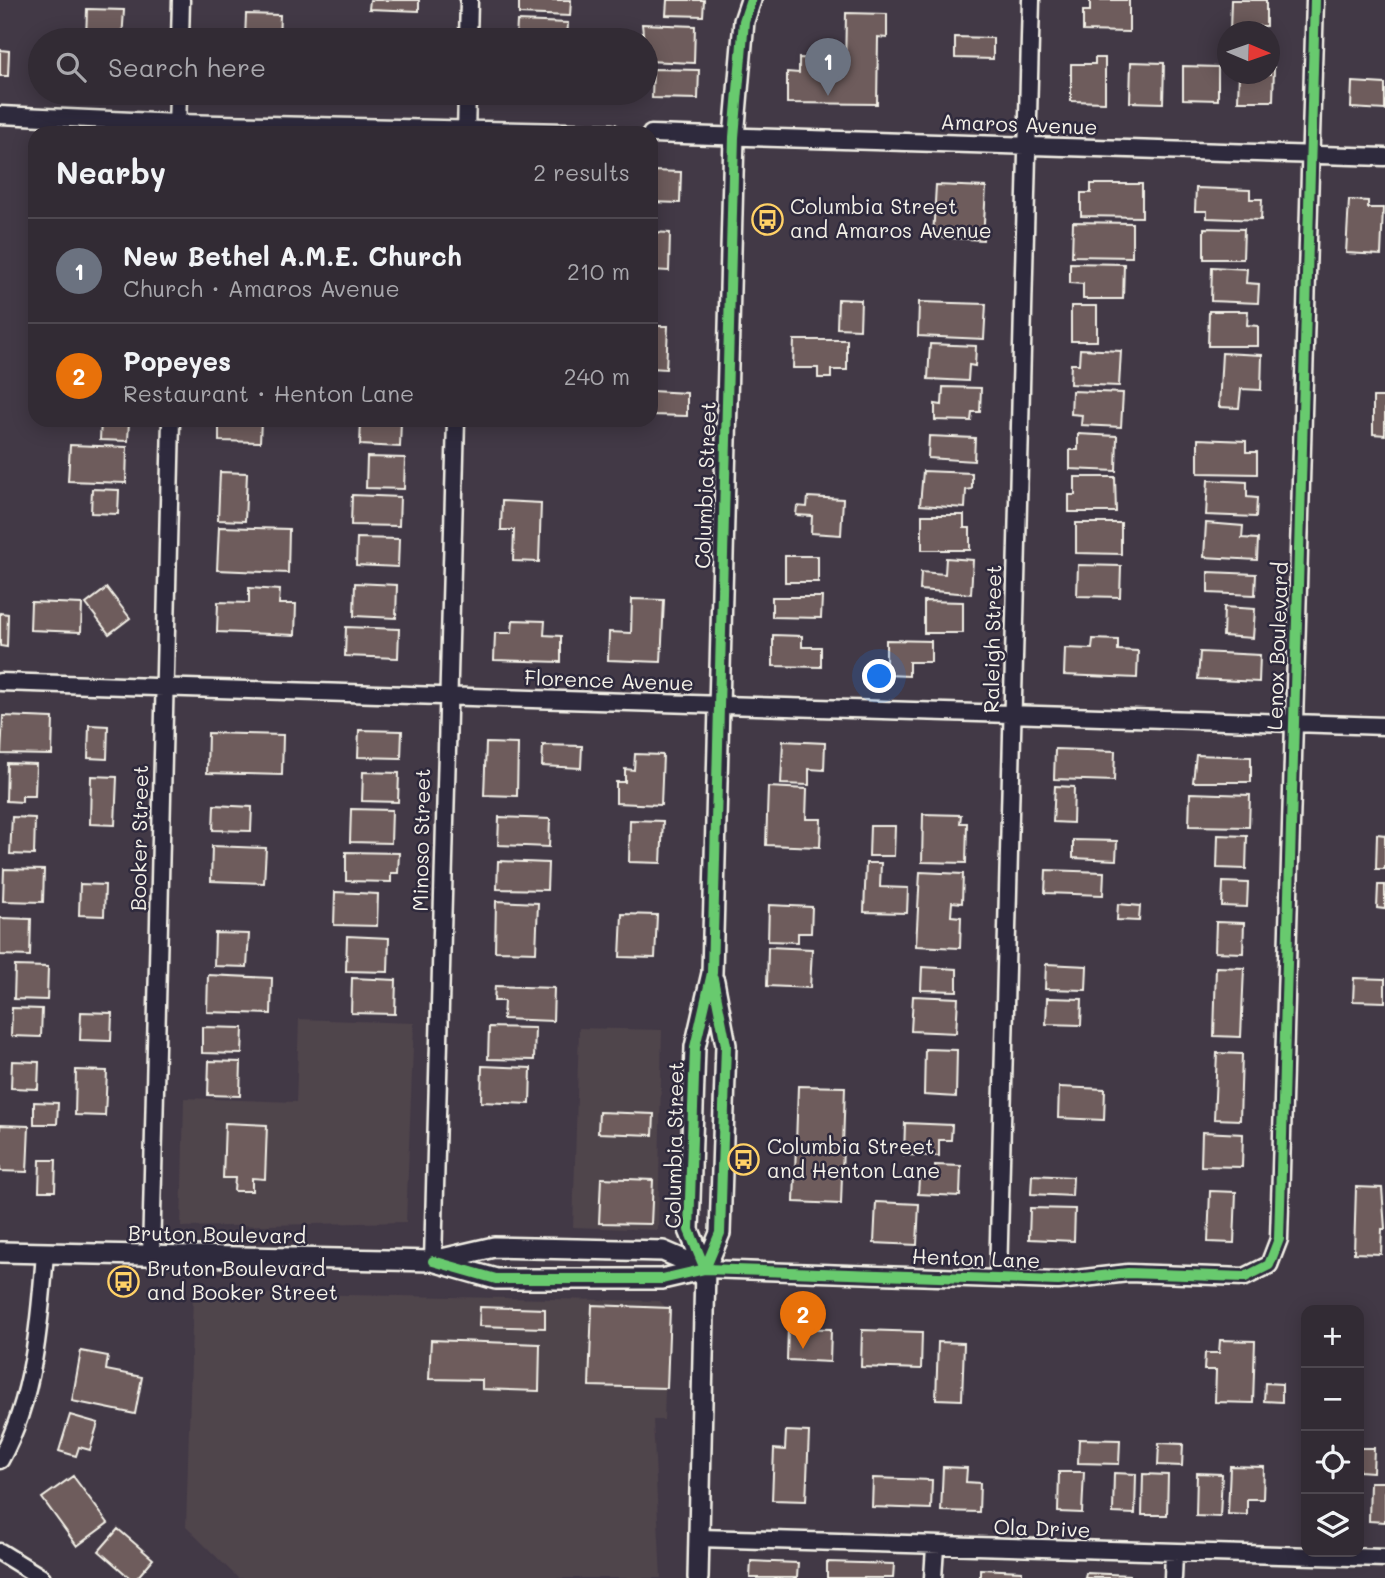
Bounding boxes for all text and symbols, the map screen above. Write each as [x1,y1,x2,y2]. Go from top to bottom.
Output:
north arrow [1217,21,1280,84]
search box [28,28,658,105]
pin: 1 [805,38,851,96]
icon: search [52,48,90,86]
text: Search here [108,50,266,84]
street label: Amaros Avenue [940,107,1098,140]
text: Nearby [56,152,166,192]
text: 2 results [533,157,630,187]
place label: Columbia Street and Amaros Avenue [790,192,992,243]
bus stop icon: Columbia Street and Amaros Avenue [750,202,784,236]
text: New Bethel A.M.E. Church [123,239,462,273]
text: 1 [74,256,84,286]
text: 210 m [567,256,630,286]
text: Church · Amaros Avenue [123,273,400,303]
text: Popeyes [123,344,231,378]
text: 2 [73,361,85,391]
text: 240 m [564,361,630,391]
text: Restaurant · Henton Lane [123,378,414,408]
street label: Columbia Street [688,401,721,569]
street label: Lenox Boulevard [1260,561,1293,731]
street label: Raleigh Street [977,564,1006,714]
your location [862,659,896,693]
street label: Florence Avenue [524,663,694,696]
street label: Booker Street [124,765,153,911]
street label: Minoso Street [406,768,435,912]
street label: Columbia Street [659,1061,688,1229]
place label: Columbia Street and Henton Lane [767,1132,940,1183]
bus stop icon: Columbia Street and Henton Lane [727,1142,761,1176]
street label: Bruton Boulevard [128,1218,306,1249]
street label: Henton Lane [911,1242,1041,1273]
place label: Bruton Boulevard and Booker Street [147,1254,338,1305]
bus stop icon: Bruton Boulevard and Booker Street [107,1264,141,1298]
pin: 2 [780,1291,826,1349]
map controls [1301,1305,1364,1557]
button: + [1301,1305,1364,1368]
button: − [1301,1368,1364,1431]
button: locate [1301,1431,1364,1494]
button: layers [1301,1494,1364,1557]
street label: Ola Drive [993,1512,1091,1543]

